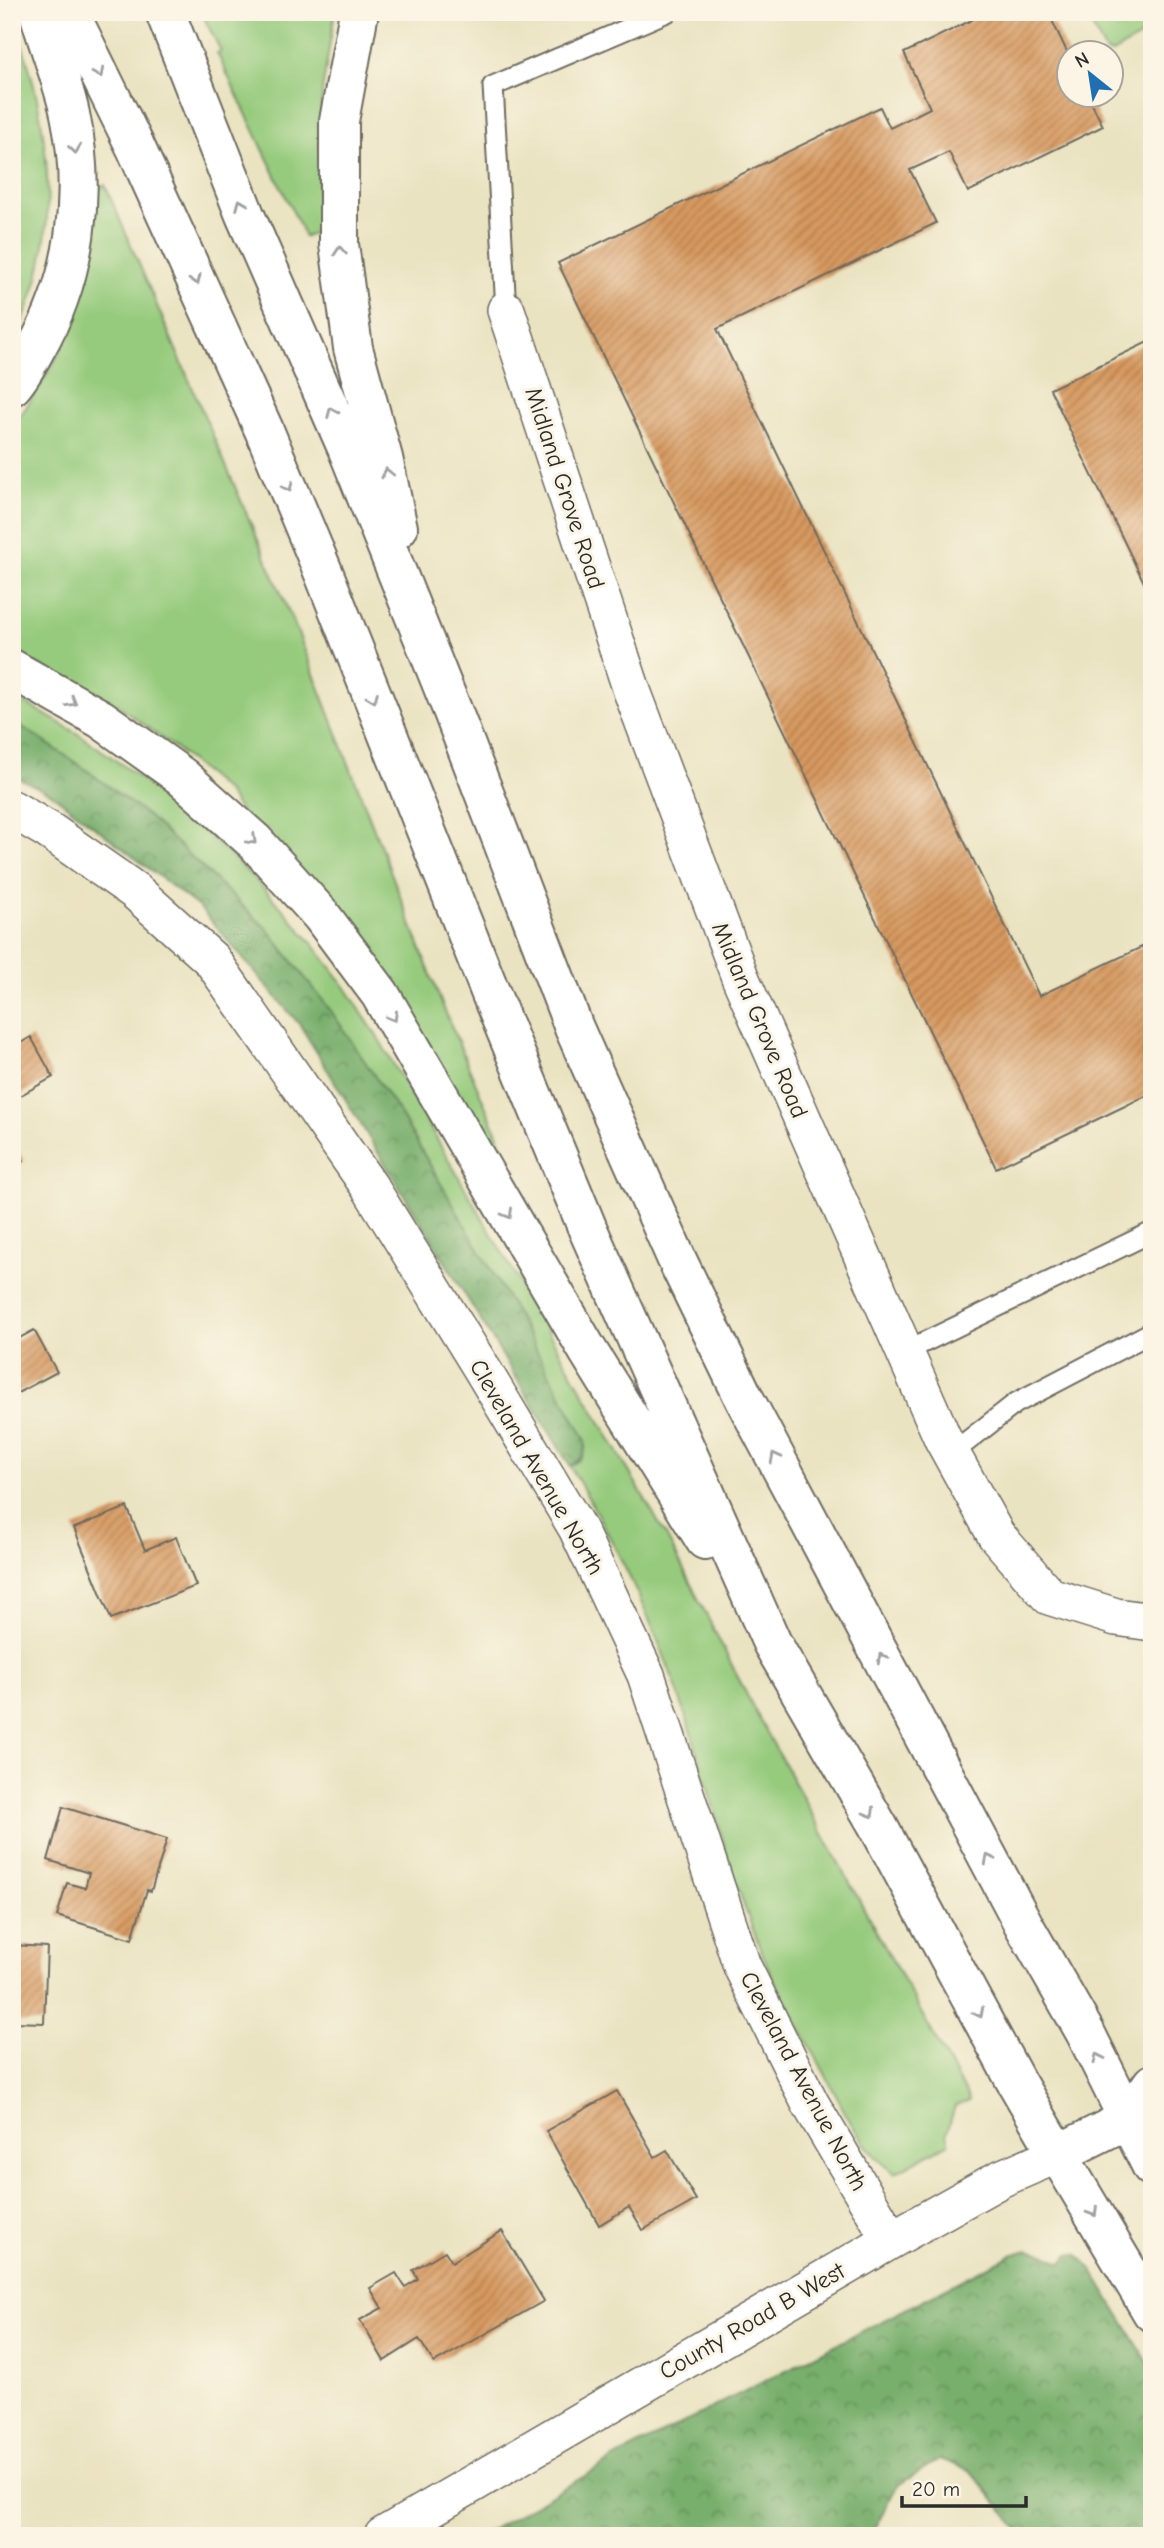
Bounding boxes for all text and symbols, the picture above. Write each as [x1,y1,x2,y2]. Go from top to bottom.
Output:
north arrow [1056,38,1126,108]
text: N [1071,48,1093,73]
one-way arrow [91,66,105,78]
one-way arrow [67,143,82,155]
one-way arrow [235,198,249,210]
one-way arrow [333,245,348,256]
one-way arrow [188,272,202,285]
street label: Midland Grove Road [519,384,611,592]
one-way arrow [327,407,341,419]
one-way arrow [381,467,395,479]
one-way arrow [280,480,294,493]
one-way arrow [365,692,379,704]
one-way arrow [64,694,77,707]
one-way arrow [244,831,257,844]
street label: Midland Grove Road [706,918,814,1122]
one-way arrow [385,1010,398,1023]
one-way arrow [499,1206,512,1219]
street label: Cleveland Avenue North [464,1354,610,1580]
one-way arrow [769,1452,783,1464]
one-way arrow [876,1653,890,1665]
one-way arrow [862,1806,875,1819]
one-way arrow [984,1853,997,1866]
street label: Cleveland Avenue North [734,1967,874,2195]
one-way arrow [971,2006,984,2018]
one-way arrow [1093,2053,1107,2065]
one-way arrow [1084,2205,1097,2218]
street label: County Road B West [654,2256,851,2385]
scale bar [902,2464,1026,2508]
text: 20 m [912,2477,960,2501]

